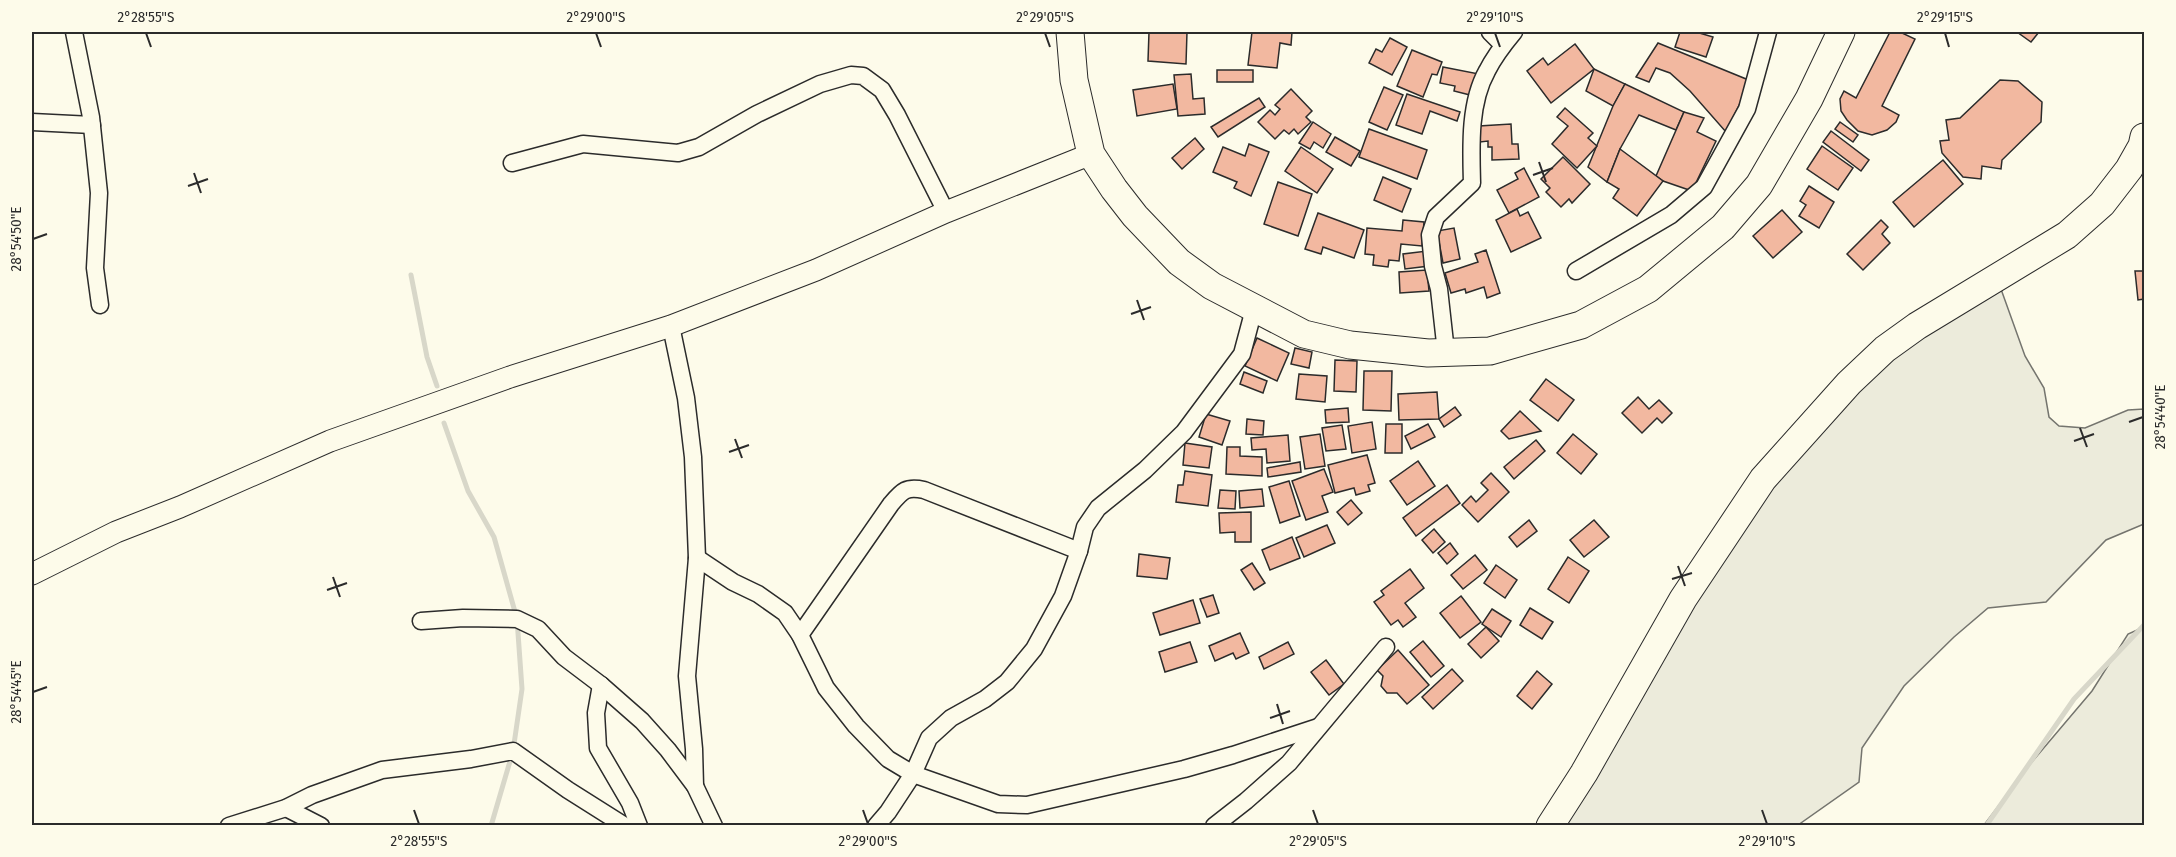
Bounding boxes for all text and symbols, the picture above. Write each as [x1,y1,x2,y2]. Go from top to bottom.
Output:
text: 2°28'55"S [118,8,174,26]
text: 2°29'00"S [567,8,625,26]
text: 2°29'05"S [1016,8,1074,26]
text: 2°29'10"S [1466,8,1524,26]
text: 2°29'15"S [1917,8,1973,26]
text: 28°54'50"E [7,207,25,271]
text: 28°54'40"E [2151,385,2169,449]
text: 28°54'45"E [7,660,25,724]
text: 2°28'55"S [391,832,447,850]
text: 2°29'00"S [839,832,897,850]
text: 2°29'05"S [1289,832,1347,850]
text: 2°29'10"S [1738,832,1796,850]

